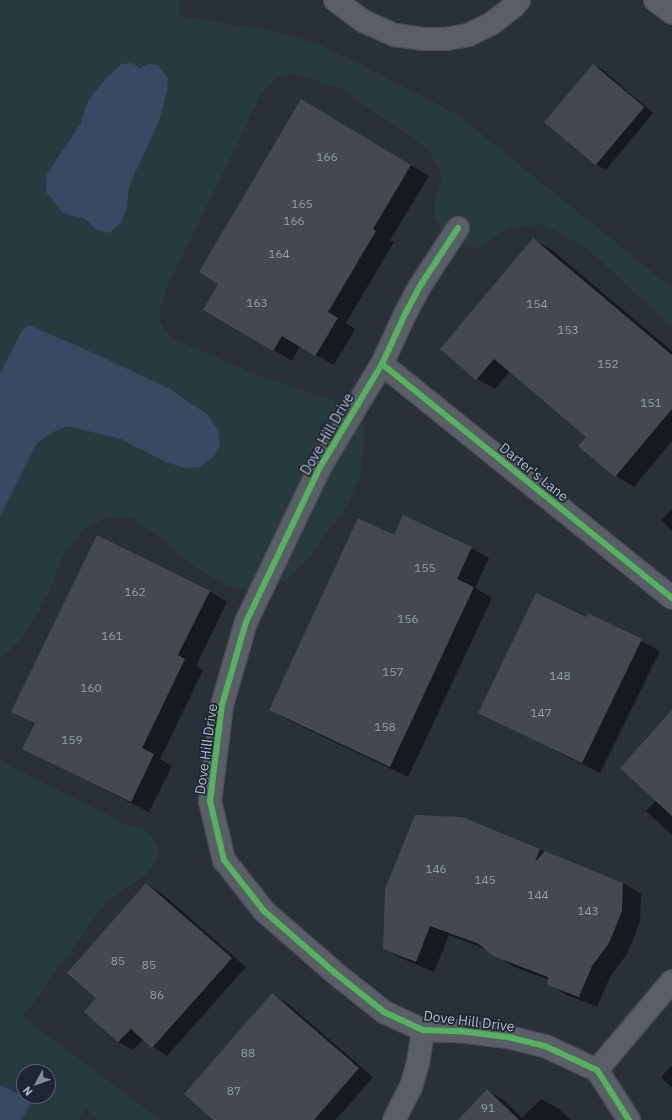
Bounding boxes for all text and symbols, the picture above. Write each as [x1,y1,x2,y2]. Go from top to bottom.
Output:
house number: 166 [316,150,338,164]
house number: 165 [291,197,313,211]
house number: 166 [283,214,305,228]
house number: 164 [268,247,290,261]
house number: 163 [246,296,268,310]
house number: 154 [526,297,548,311]
house number: 153 [557,323,579,337]
house number: 152 [597,357,619,371]
street label: Dove Hill Drive [297,390,357,478]
house number: 151 [640,396,662,410]
street label: Darter's Lane [496,439,572,505]
house number: 155 [414,561,436,575]
house number: 162 [124,585,146,599]
house number: 156 [397,612,419,626]
house number: 161 [101,629,123,643]
house number: 157 [382,665,404,679]
house number: 148 [549,669,571,683]
house number: 160 [80,681,102,695]
street label: Dove Hill Drive [191,702,221,796]
house number: 147 [530,706,552,720]
house number: 158 [374,720,396,734]
house number: 159 [61,733,83,747]
house number: 146 [425,862,447,876]
house number: 145 [474,873,496,887]
house number: 144 [527,888,549,902]
house number: 143 [577,904,599,918]
house number: 85 [111,954,125,968]
house number: 85 [142,958,156,972]
house number: 86 [150,988,164,1002]
street label: Dove Hill Drive [423,1007,515,1035]
house number: 88 [241,1046,255,1060]
north arrow [16,1064,56,1104]
text: N [20,1084,36,1099]
house number: 87 [227,1084,241,1098]
house number: 91 [481,1101,495,1115]

